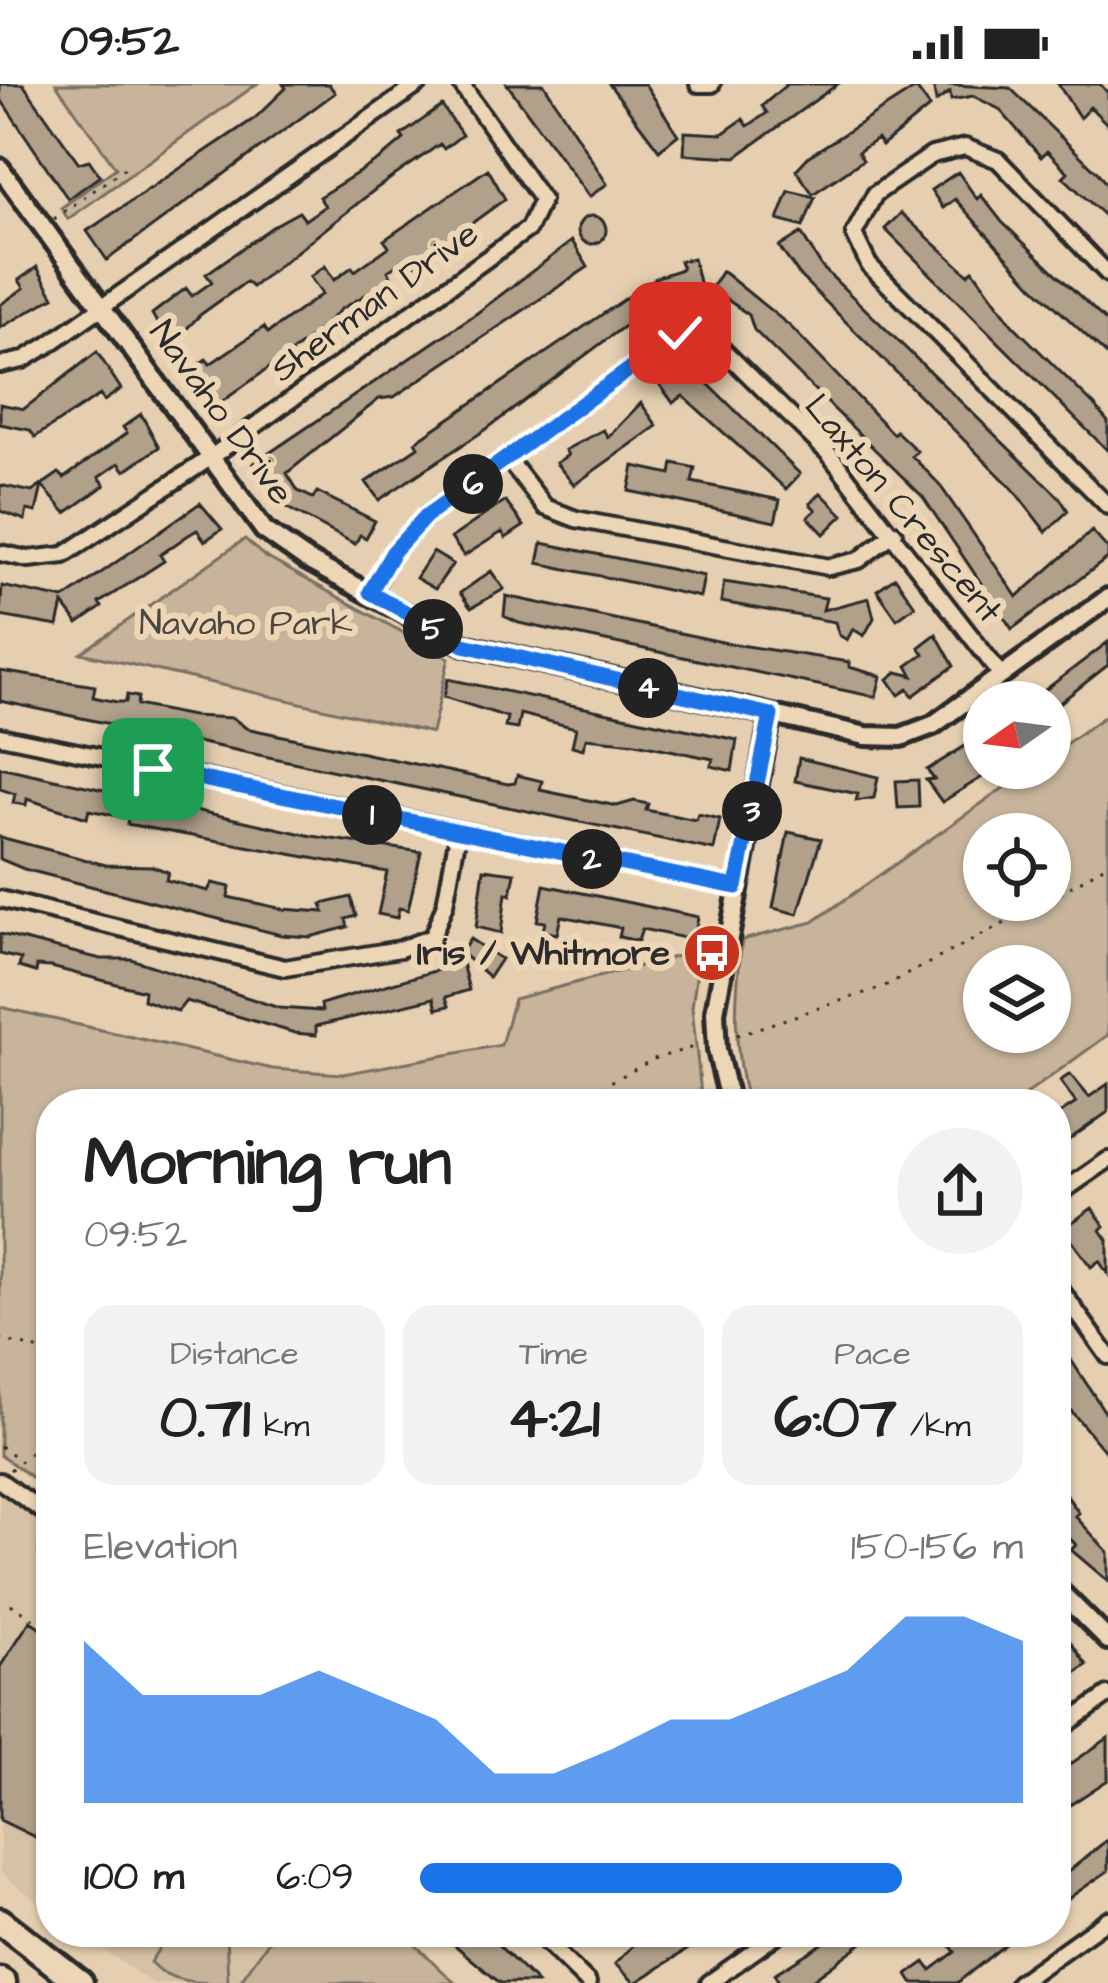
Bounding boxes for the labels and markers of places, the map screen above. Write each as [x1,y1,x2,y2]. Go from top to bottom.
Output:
pin [629,282,731,384]
pin: 6 [443,454,503,514]
pin: 5 [403,599,463,659]
pin: 4 [618,658,678,718]
pin [102,718,204,820]
pin: 3 [722,781,782,841]
pin: 1 [342,785,402,845]
pin: 2 [562,829,622,889]
bus stop icon: Iris / Whitmore [681,922,743,984]
place label: Iris / Whitmore [417,928,670,979]

